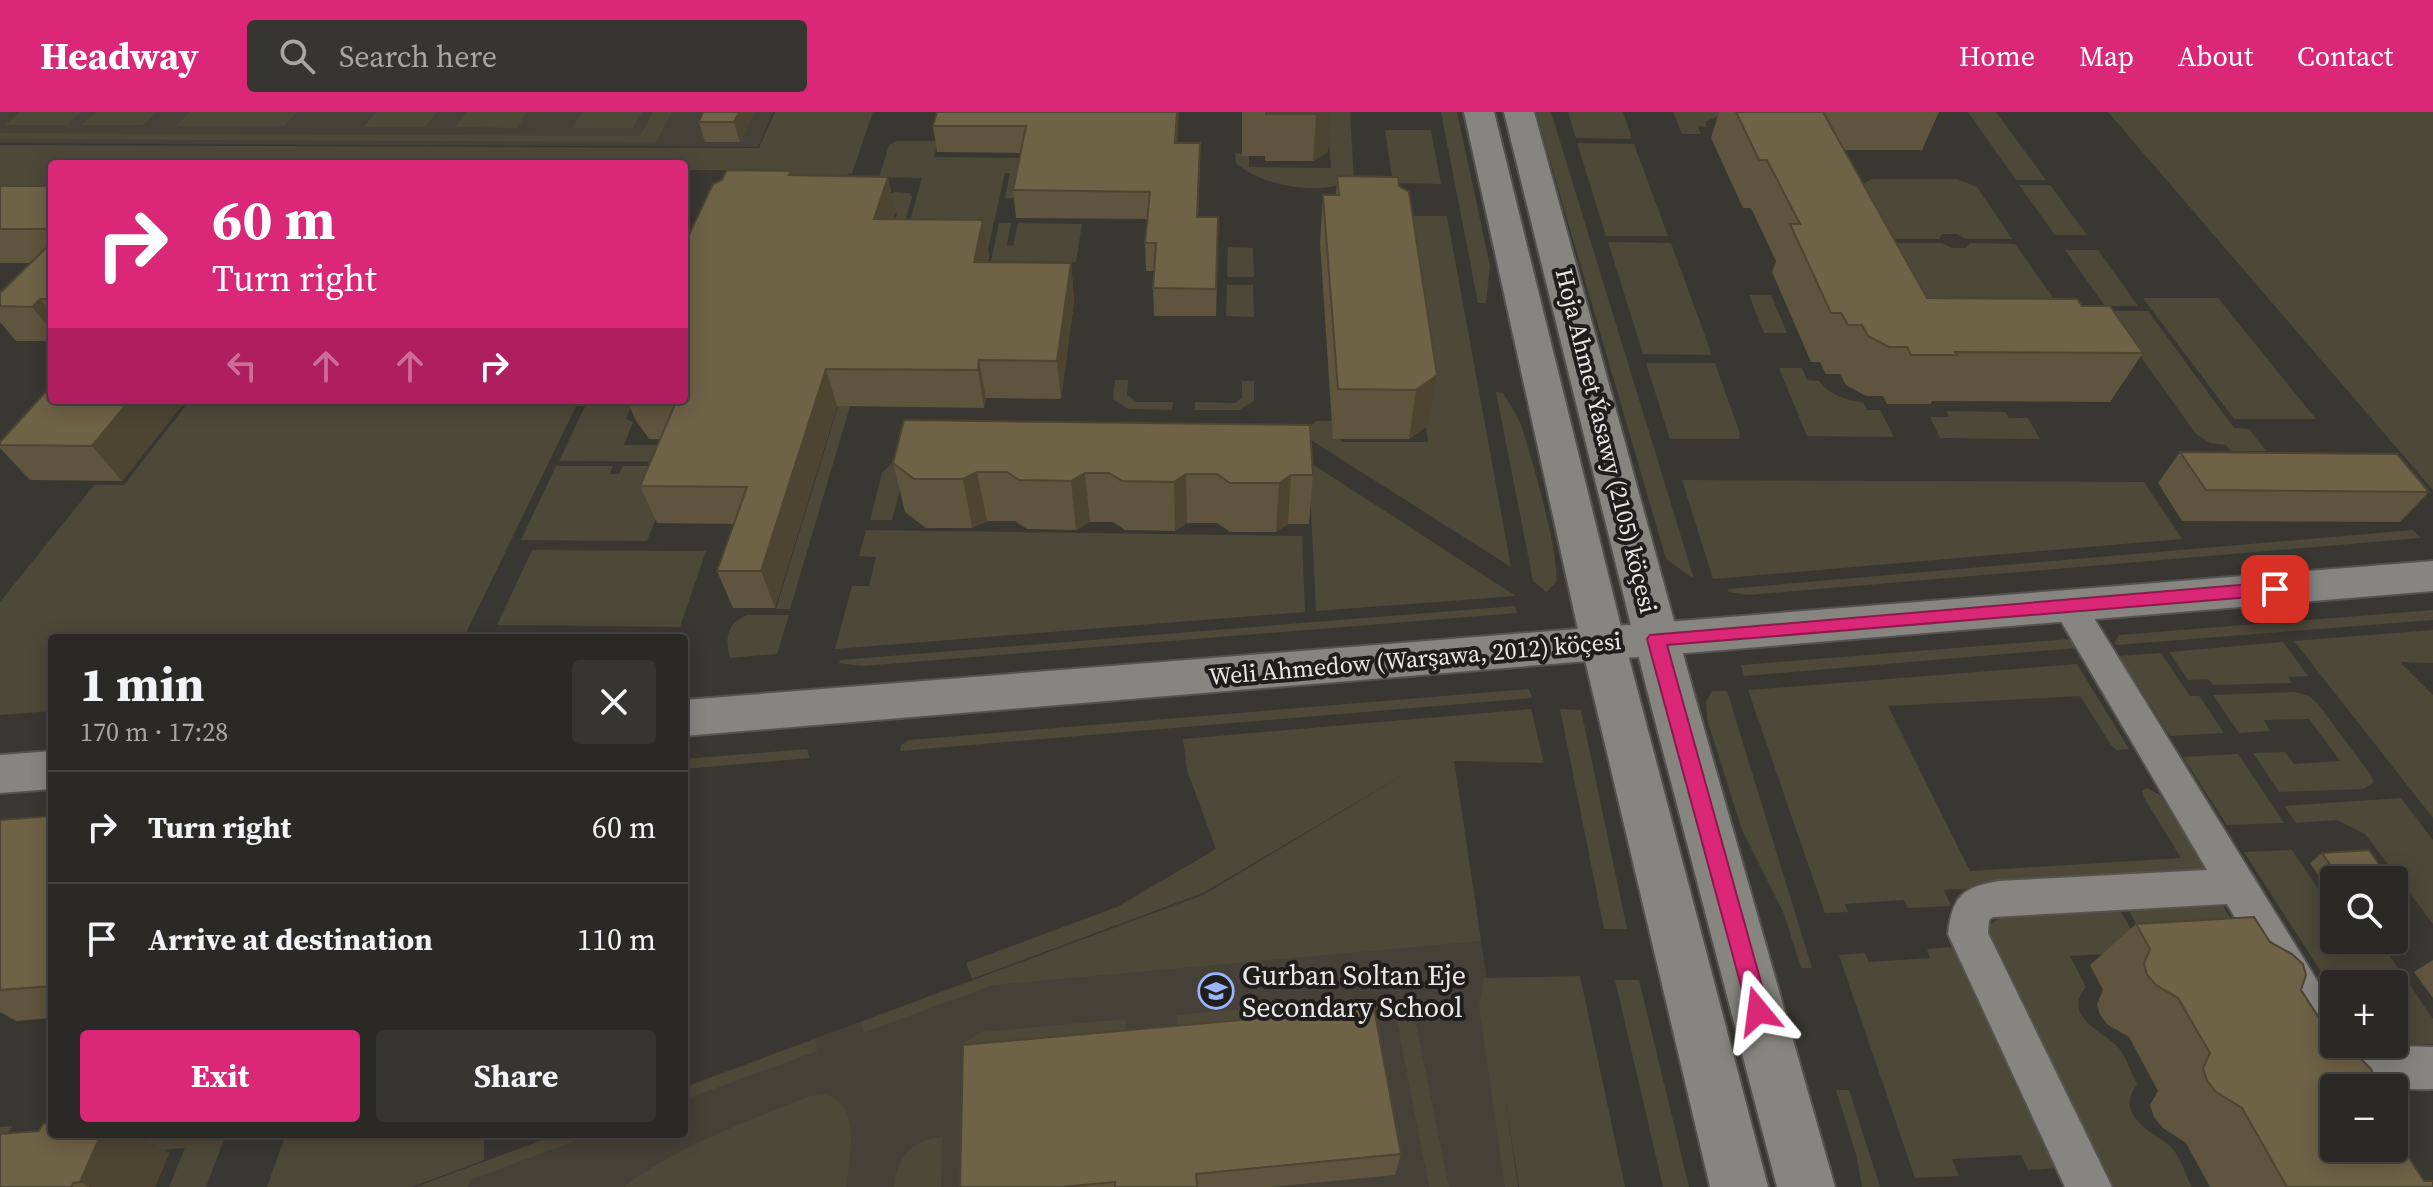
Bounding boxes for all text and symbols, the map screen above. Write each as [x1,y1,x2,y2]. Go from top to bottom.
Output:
search box [247,20,807,92]
text: Headway [40,30,199,82]
icon: search [275,34,319,78]
text: Search here [339,36,497,77]
text: Home [1959,37,2035,75]
text: Map [2079,37,2134,75]
text: About [2178,37,2253,75]
text: Contact [2297,37,2393,75]
text: 60 m [212,181,335,258]
icon: right [80,192,184,296]
text: Turn right [212,254,377,303]
street label: Hoja Ahmet Ýasawy (2105) köçesi [1548,265,1665,617]
icon: left [220,344,264,388]
icon: ahead [304,344,348,388]
icon: ahead [388,344,432,388]
icon: right [472,344,516,388]
pin [2241,555,2309,623]
icon: arrive [2253,567,2297,611]
street label: Weli Ahmedow (Warşawa, 2012) köçesi [1207,624,1623,693]
text: 1 min [80,651,205,717]
button: close [572,660,656,744]
text: 170 m · 17:28 [80,714,228,750]
icon: right [80,805,124,849]
text: Turn right [148,807,291,848]
text: 60 m [592,807,656,848]
map controls [2320,866,2408,1162]
button: search [2320,866,2408,954]
icon: arrive [80,917,124,961]
text: Arrive at destination [148,919,433,960]
text: 110 m [577,919,656,960]
place label: Gurban Soltan Eje Secondary School [1242,956,1466,1026]
position arrow [1716,969,1800,1053]
button: + [2320,970,2408,1058]
school or university icon: Gurban Soltan Eje Secondary School [1197,972,1235,1010]
button: Exit [80,1030,360,1122]
button: Share [376,1030,656,1122]
button: − [2320,1074,2408,1162]

